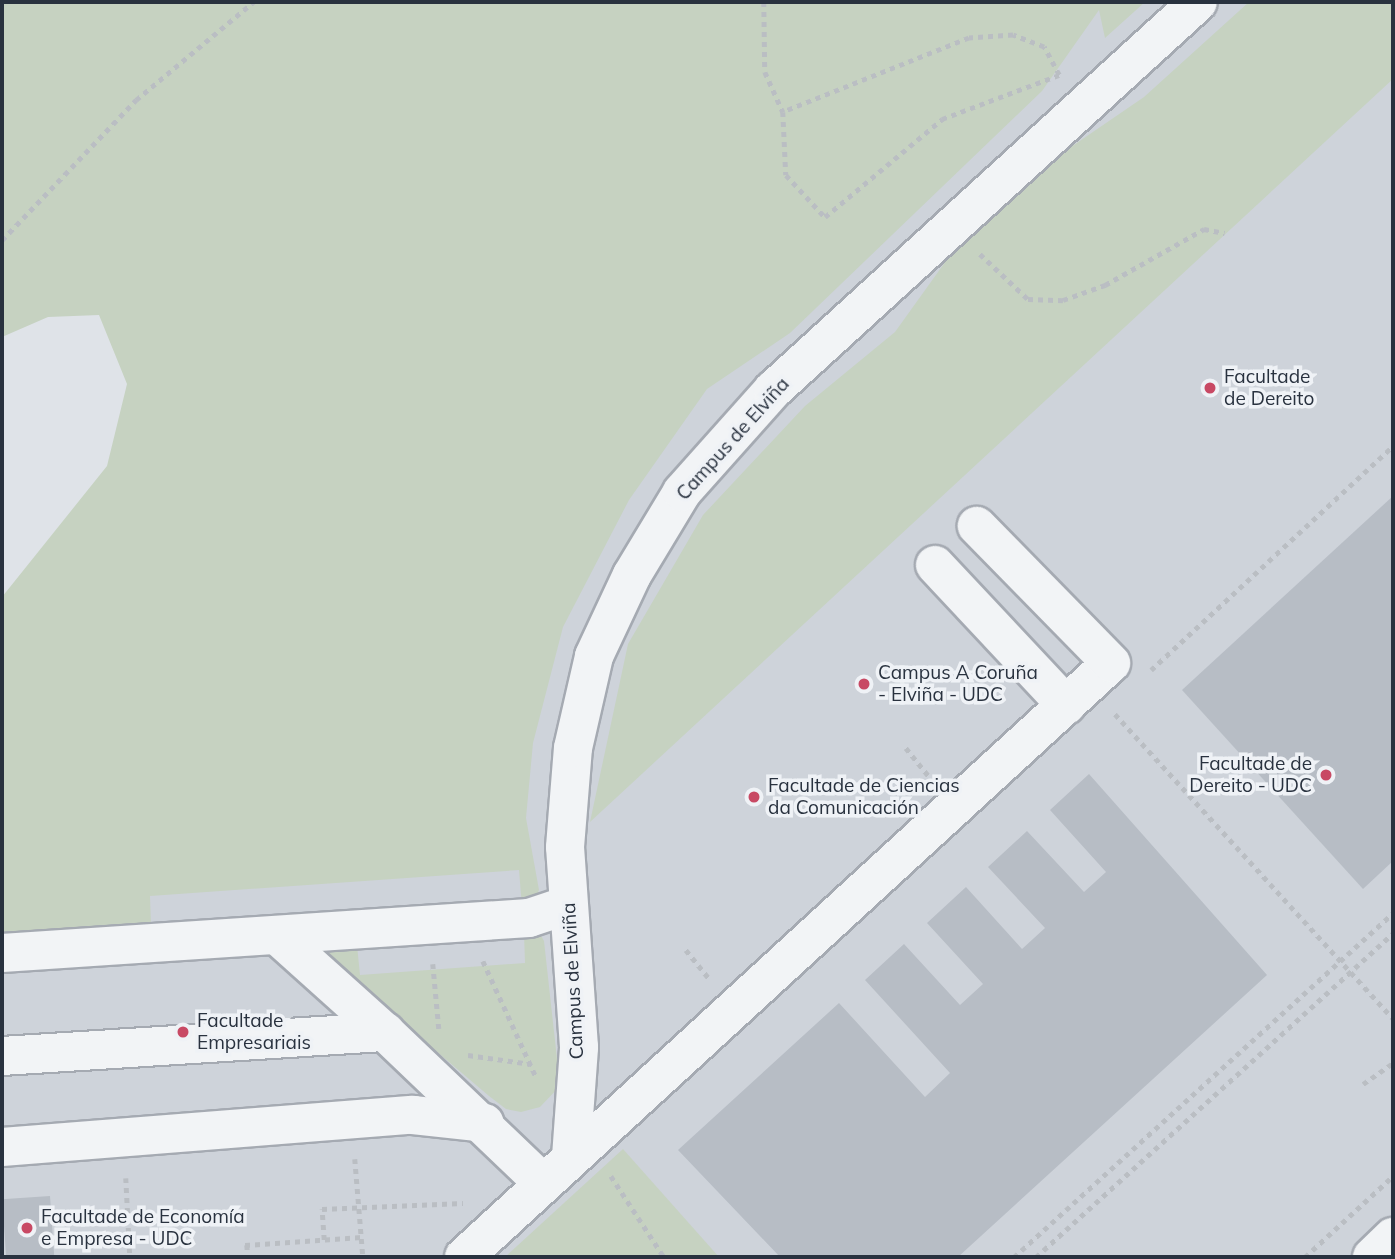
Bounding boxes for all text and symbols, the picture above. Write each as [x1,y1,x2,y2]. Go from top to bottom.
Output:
place label: Facultade de Dereito [1224,366,1314,410]
street label: Campus de Elviña [672,373,794,505]
marker: Facultade de Dereito [1202,380,1218,396]
place label: Campus A Coruña - Elviña - UDC [878,662,1038,706]
marker: Campus A Coruña - Elviña - UDC [856,676,872,692]
place label: Facultade de Dereito - UDC [1189,753,1312,797]
marker: Facultade de Dereito - UDC [1318,767,1334,783]
place label: Facultade de Ciencias da Comunicación [768,775,960,819]
marker: Facultade de Ciencias da Comunicación [746,789,762,805]
street label: Campus de Elviña [558,902,588,1060]
place label: Facultade Empresariais [197,1010,311,1054]
marker: Facultade Empresariais [175,1024,191,1040]
place label: Facultade de Economía e Empresa - UDC [41,1206,245,1250]
marker: Facultade de Economía e Empresa - UDC [19,1220,35,1236]

